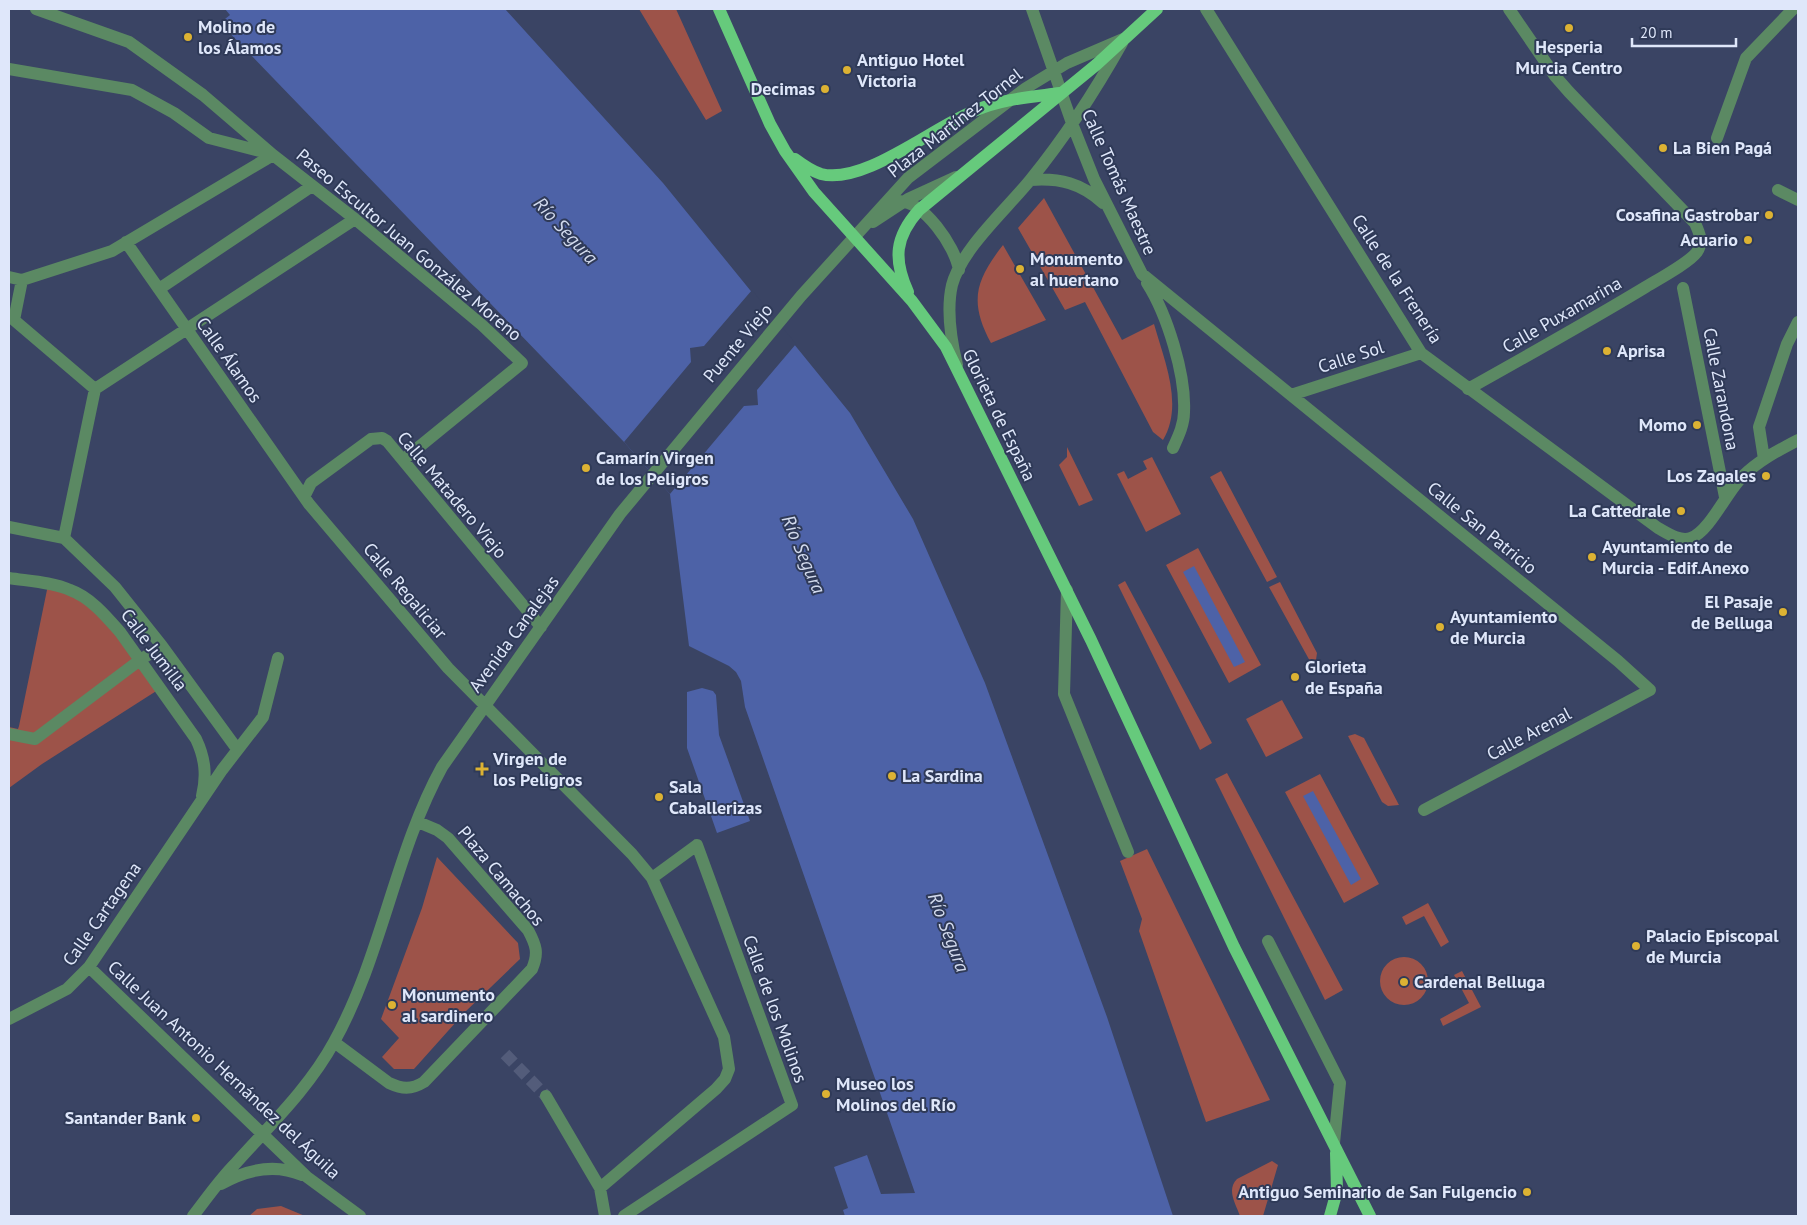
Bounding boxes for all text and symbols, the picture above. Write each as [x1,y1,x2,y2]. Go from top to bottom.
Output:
place label: Molino de los Álamos [198,15,282,59]
scale bar [1632,15,1736,47]
marker: Hesperia Murcia Centro [1563,22,1575,34]
text: 20 m [1640,23,1673,42]
marker: Molino de los Álamos [182,31,194,43]
place label: Hesperia Murcia Centro [1516,35,1623,79]
place label: Antiguo Hotel Victoria [856,48,965,92]
street label: Plaza Martínez Tornel [883,62,1027,182]
marker: Antiguo Hotel Victoria [841,64,853,76]
place label: Decimas [751,77,815,100]
marker: Decimas [819,83,831,95]
street label: Calle Tomás Maestre [1077,105,1162,258]
place label: La Bien Pagá [1673,136,1772,159]
marker: La Bien Pagá [1657,142,1669,154]
street label: Paseo Escultor Juan González Moreno [292,143,527,346]
water label: Río Segura [529,191,604,269]
place label: Cosafina Gastrobar [1616,203,1760,226]
marker: Cosafina Gastrobar [1763,209,1775,221]
street label: Calle de la Frenería [1347,210,1448,348]
place label: Acuario [1680,228,1738,251]
marker: Acuario [1742,234,1754,246]
place label: Monumento al huertano [1030,247,1123,291]
marker: Monumento al huertano [1014,263,1026,275]
street label: Calle Puxamarina [1498,271,1626,358]
street label: Puente Viejo [698,298,777,387]
street label: Calle Álamos [191,312,267,407]
street label: Calle Zarandona [1698,326,1745,452]
street label: Calle Sol [1315,335,1387,378]
place label: Aprisa [1617,339,1665,362]
street label: Glorieta de España [958,345,1041,485]
marker: Aprisa [1601,345,1613,357]
place label: Momo [1639,413,1687,436]
marker: Momo [1691,419,1703,431]
street label: Calle Matadero Viejo [392,426,512,563]
place label: Camarín Virgen de los Peligros [596,446,714,490]
marker: Camarín Virgen de los Peligros [580,462,592,474]
place label: Los Zagales [1667,464,1756,487]
marker: Los Zagales [1760,470,1772,482]
street label: Calle San Patricio [1423,476,1542,579]
place label: La Cattedrale [1569,499,1671,522]
marker: La Cattedrale [1675,505,1687,517]
water label: Río Segura [777,511,832,598]
place label: Ayuntamiento de Murcia - Edif.Anexo [1602,535,1750,579]
street label: Calle Regaliciar [358,538,452,644]
marker: Ayuntamiento de Murcia - Edif.Anexo [1586,551,1598,563]
street label: Avenida Canalejas [463,571,564,697]
place label: El Pasaje de Belluga [1691,590,1773,634]
street label: Calle Jumilla [116,604,193,695]
place label: Ayuntamiento de Murcia [1450,605,1558,649]
marker: El Pasaje de Belluga [1777,606,1789,618]
marker: Ayuntamiento de Murcia [1434,621,1446,633]
place label: Glorieta de España [1305,655,1383,699]
marker: Glorieta de España [1289,671,1301,683]
street label: Calle Arenal [1482,701,1576,765]
place label: Virgen de los Peligros [492,747,583,791]
marker: Virgen de los Peligros [475,762,489,776]
place label: La Sardina [902,764,983,787]
marker: La Sardina [886,770,898,782]
place label: Sala Caballerizas [669,775,762,819]
marker: Sala Caballerizas [653,791,665,803]
street label: Plaza Camachos [453,821,550,930]
street label: Calle Cartagena [57,857,146,970]
water label: Río Segura [923,889,975,976]
place label: Palacio Episcopal de Murcia [1646,924,1779,968]
street label: Calle de los Molinos [738,932,813,1086]
marker: Palacio Episcopal de Murcia [1630,940,1642,952]
street label: Calle Juan Antonio Hernández del Águila [103,955,346,1184]
place label: Cardenal Belluga [1414,970,1545,993]
marker: Cardenal Belluga [1398,976,1410,988]
place label: Monumento al sardinero [402,983,495,1027]
marker: Monumento al sardinero [386,999,398,1011]
place label: Museo los Molinos del Río [836,1072,956,1116]
marker: Museo los Molinos del Río [820,1088,832,1100]
place label: Santander Bank [65,1106,186,1129]
marker: Santander Bank [190,1112,202,1124]
place label: Antiguo Seminario de San Fulgencio [1238,1180,1517,1203]
marker: Antiguo Seminario de San Fulgencio [1521,1186,1533,1198]

